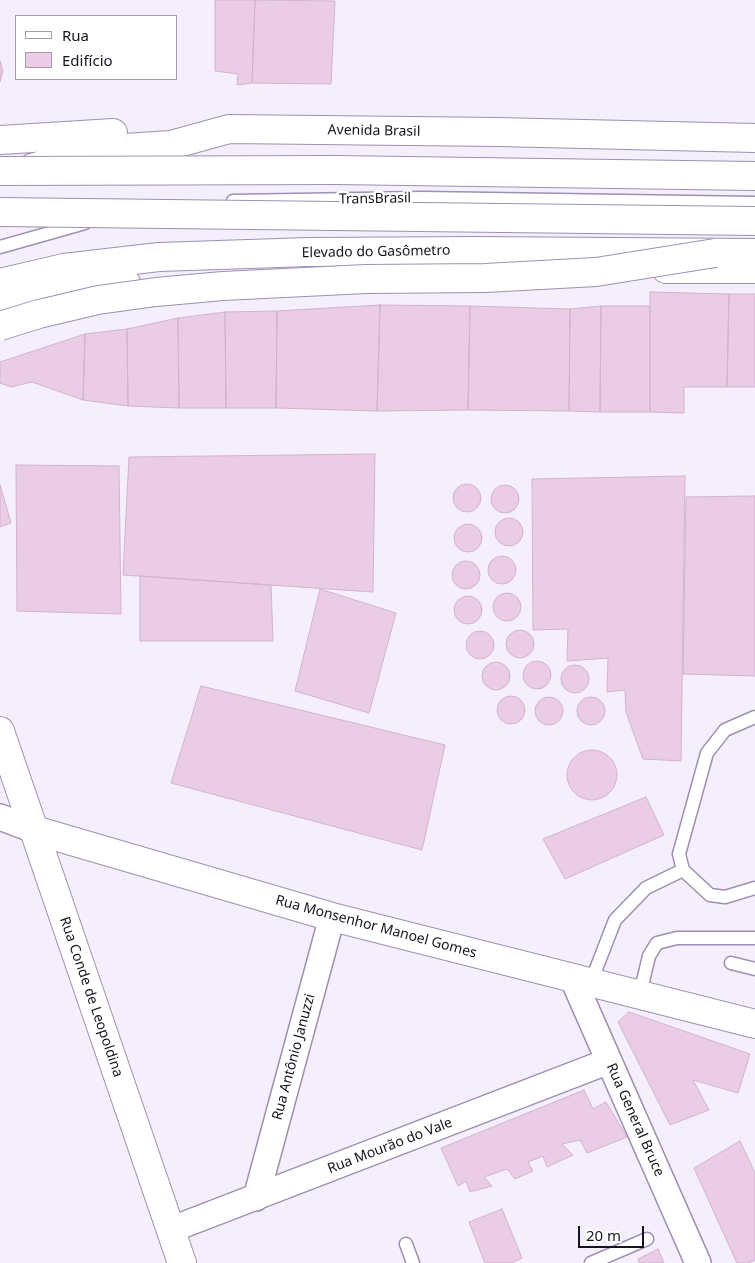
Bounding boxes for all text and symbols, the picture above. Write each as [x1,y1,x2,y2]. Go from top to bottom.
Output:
legend [15,15,178,80]
text: Rua [62,25,89,45]
text: Edifício [62,50,113,70]
street label: Avenida Brasil [328,122,420,140]
street label: TransBrasil [339,190,411,208]
street label: Elevado do Gasômetro [302,242,450,262]
street label: Rua Monsenhor Manoel Gomes [274,892,478,962]
street label: Rua Conde de Leopoldina [56,915,126,1079]
street label: Rua Antônio Januzzi [269,992,319,1122]
street label: Rua General Bruce [602,1061,668,1179]
street label: Rua Mourão do Vale [325,1114,455,1178]
scale bar [580,1216,646,1248]
text: 20 m [586,1225,621,1245]

